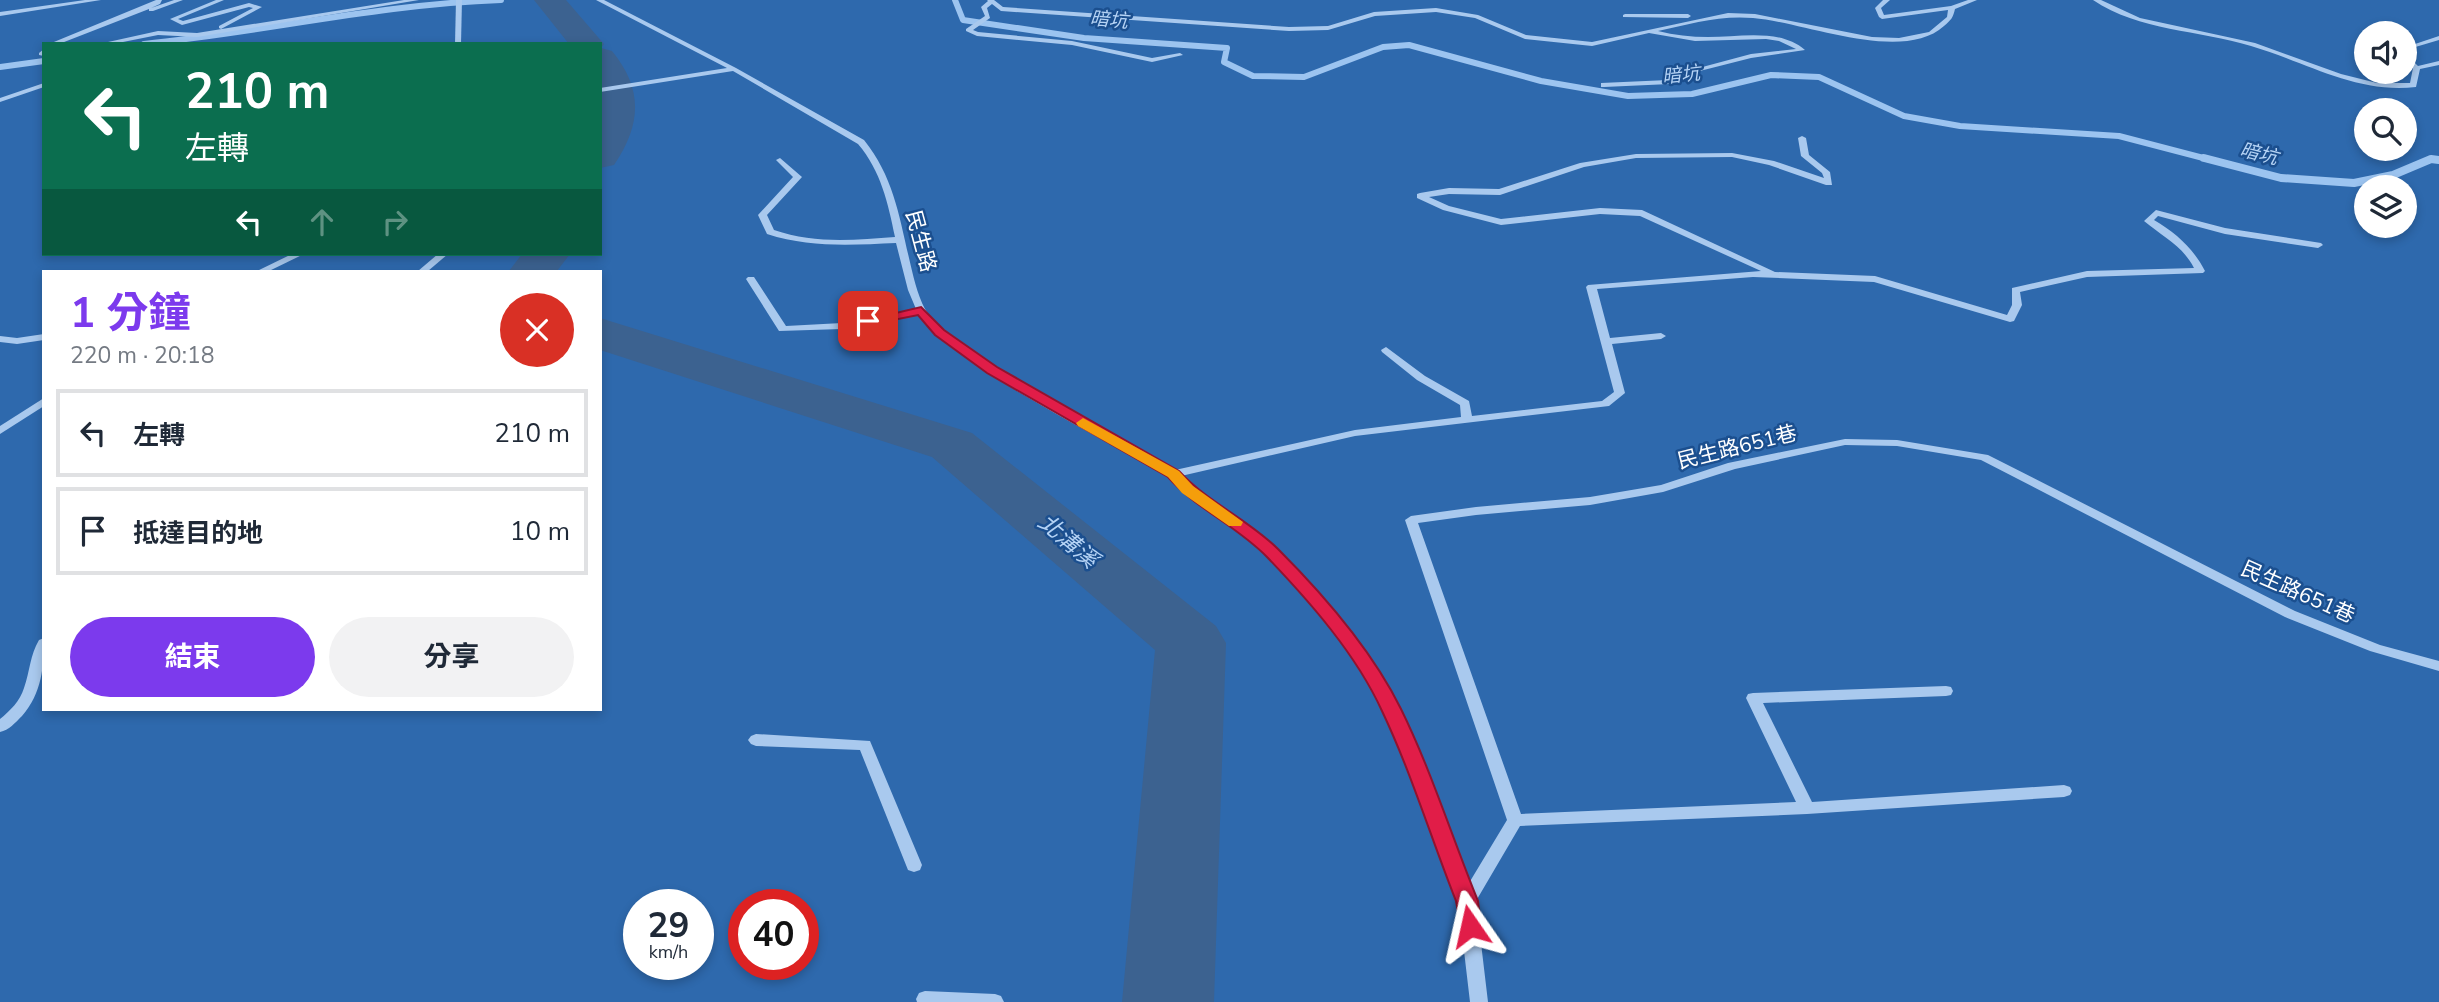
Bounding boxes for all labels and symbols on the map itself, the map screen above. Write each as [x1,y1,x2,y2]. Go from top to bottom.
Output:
water label: 暗坑 [1089,5,1132,35]
water label: 暗坑 [1661,60,1704,90]
water label: 暗坑 [2237,137,2283,172]
street label: 民生路 [899,207,943,275]
pin [838,291,898,351]
street label: 民生路651巷 [1675,419,1799,475]
water label: 北溝溪 [1032,507,1107,577]
street label: 民生路651巷 [2237,554,2359,630]
speed limit sign: 40 [728,889,819,980]
position arrow [1433,889,1507,963]

